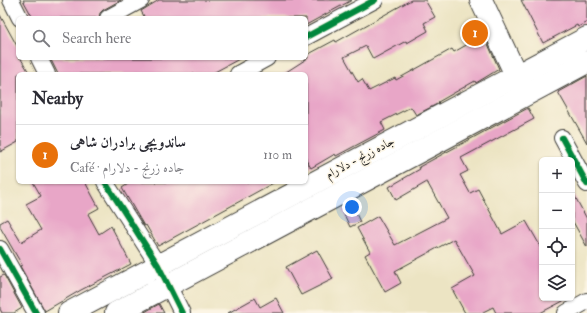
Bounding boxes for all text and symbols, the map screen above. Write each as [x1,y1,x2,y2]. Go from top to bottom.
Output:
search box [16,16,308,60]
pin: 1 [462,18,488,48]
icon: search [30,27,52,49]
text: Search here [62,29,131,48]
text: Nearby [32,88,83,109]
text: ساندویچی برادران شاهی [70,133,186,152]
street label: جاده زرنج - دلارام [323,134,398,185]
text: 1 [43,147,47,163]
text: 110 m [263,147,292,163]
map controls [539,157,575,301]
button: + [539,157,575,193]
text: Café · جاده زرنج - دلارام [70,160,185,176]
button: − [539,193,575,229]
your location [342,197,362,217]
button: locate [539,229,575,265]
button: layers [539,265,575,301]

